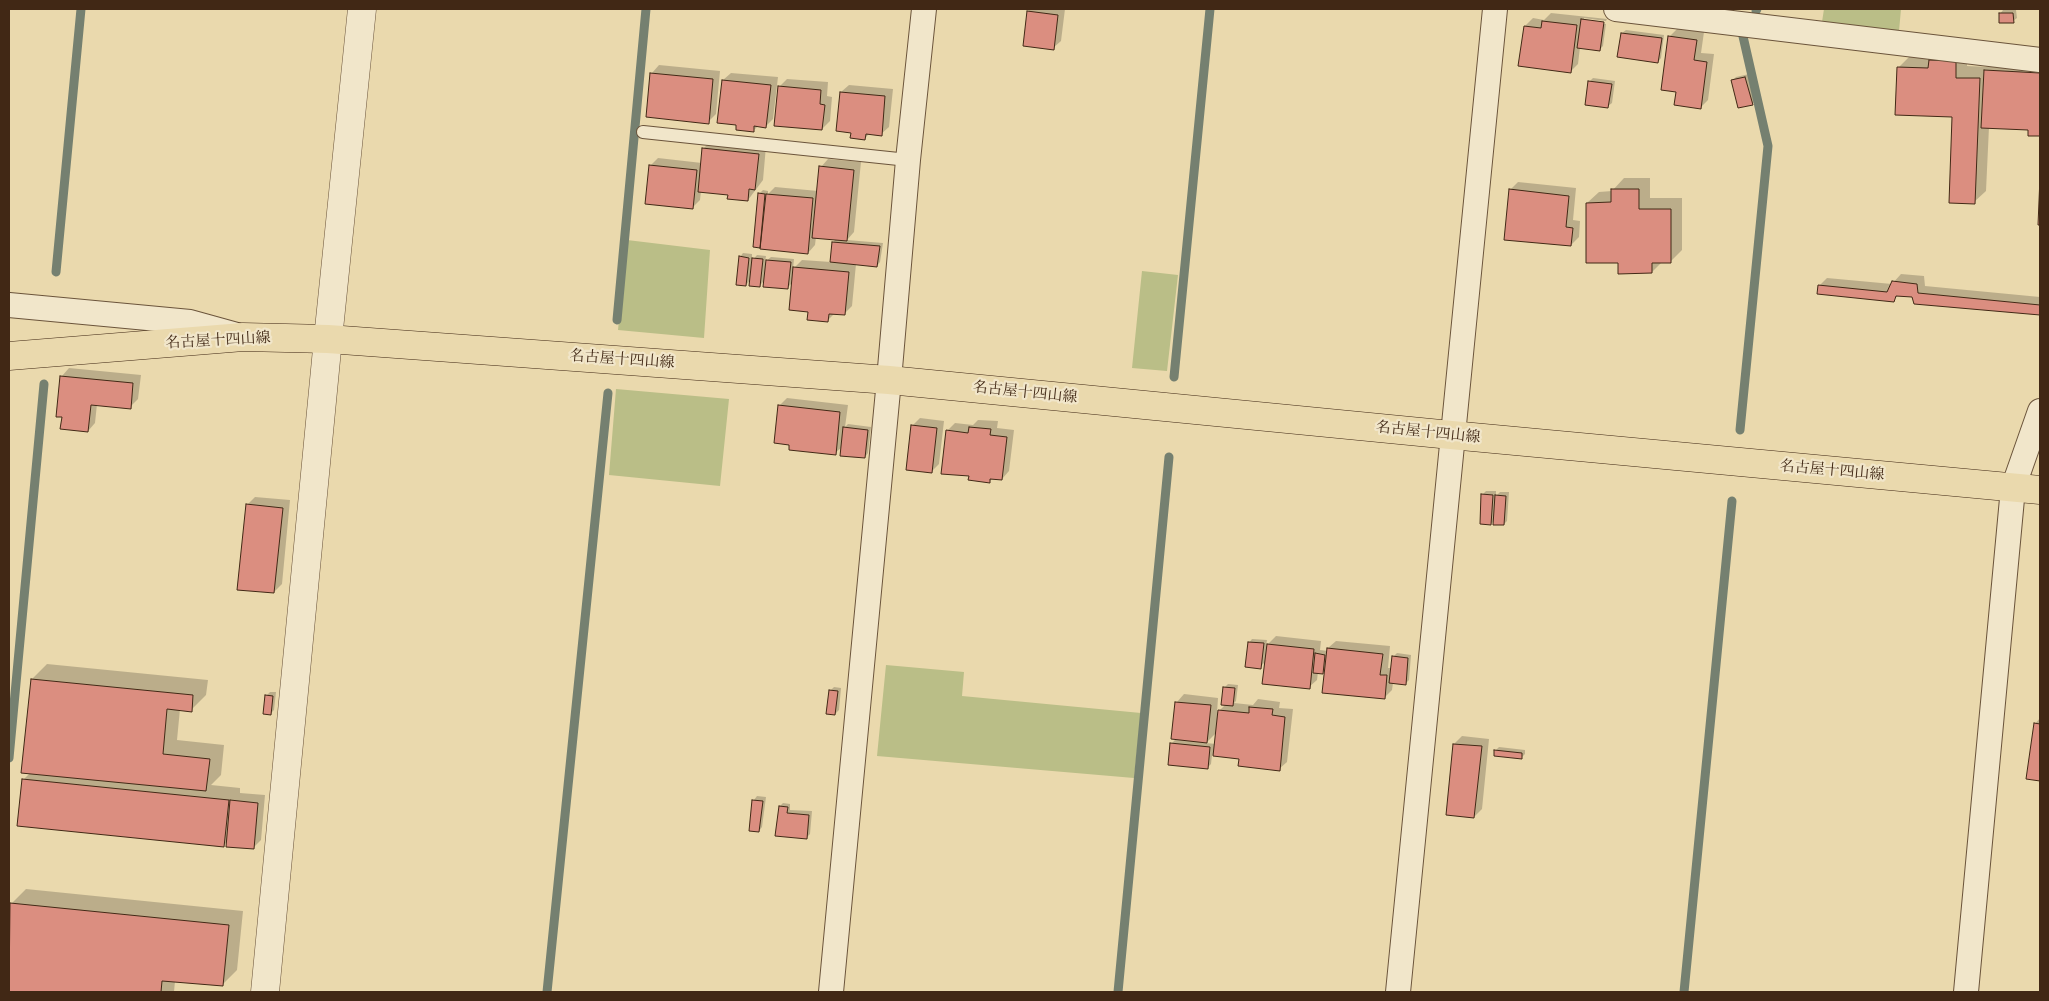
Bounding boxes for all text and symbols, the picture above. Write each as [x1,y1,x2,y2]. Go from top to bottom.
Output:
street label: 名古屋十四山線 [165,329,271,353]
street label: 名古屋十四山線 [569,347,675,373]
street label: 名古屋十四山線 [972,379,1078,407]
street label: 名古屋十四山線 [1375,419,1481,447]
street label: 名古屋十四山線 [1779,457,1885,485]

